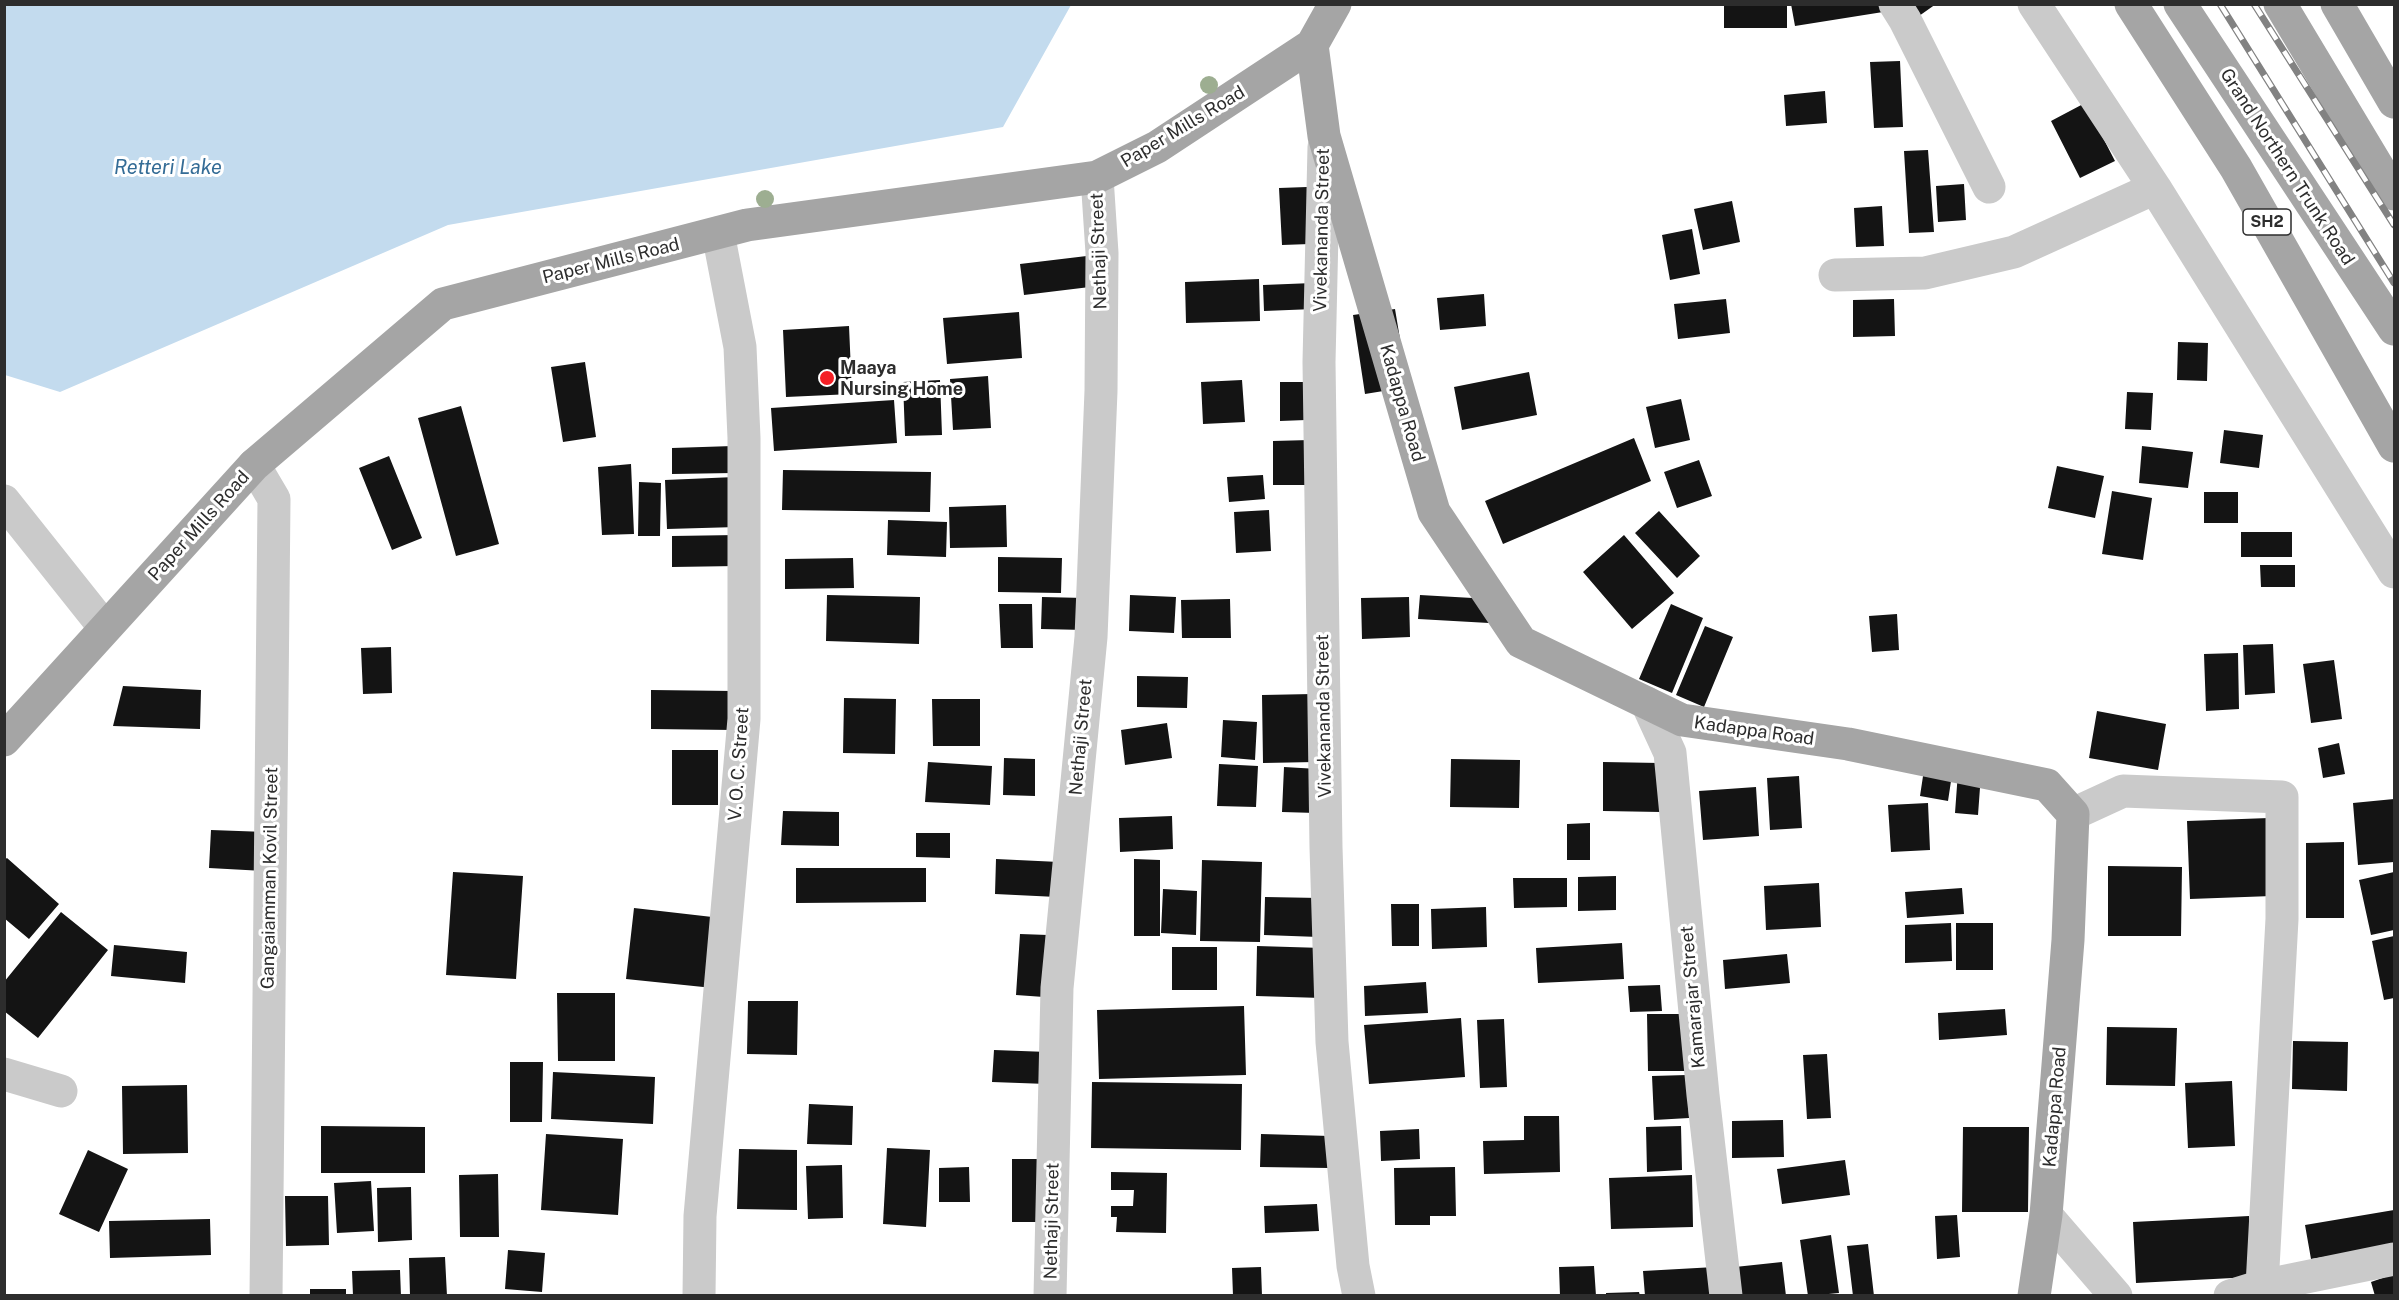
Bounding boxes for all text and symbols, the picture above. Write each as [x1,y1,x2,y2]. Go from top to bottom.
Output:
street label: Grand Northern Trunk Road [2215,65,2359,269]
street label: Paper Mills Road [1117,82,1249,172]
street label: Vivekananda Street [1310,148,1334,312]
water label: Retteri Lake [114,156,222,180]
street label: Nethaji Street [1086,192,1112,310]
road number: SH2 [2243,209,2291,235]
street label: Paper Mills Road [540,234,682,288]
street label: Kadappa Road [1375,342,1429,464]
place label: Maaya Nursing Home [840,357,963,400]
marker: Maaya Nursing Home [818,369,836,387]
street label: Paper Mills Road [144,467,254,585]
street label: Vivekananda Street [1312,634,1336,798]
street label: Nethaji Street [1065,678,1097,796]
street label: V. O. C. Street [724,706,754,822]
street label: Kadappa Road [1693,712,1815,750]
street label: Gangaiamman Kovil Street [257,767,283,989]
street label: Kamarajar Street [1676,925,1710,1069]
street label: Kadappa Road [2039,1046,2071,1168]
street label: Nethaji Street [1040,1162,1064,1280]

